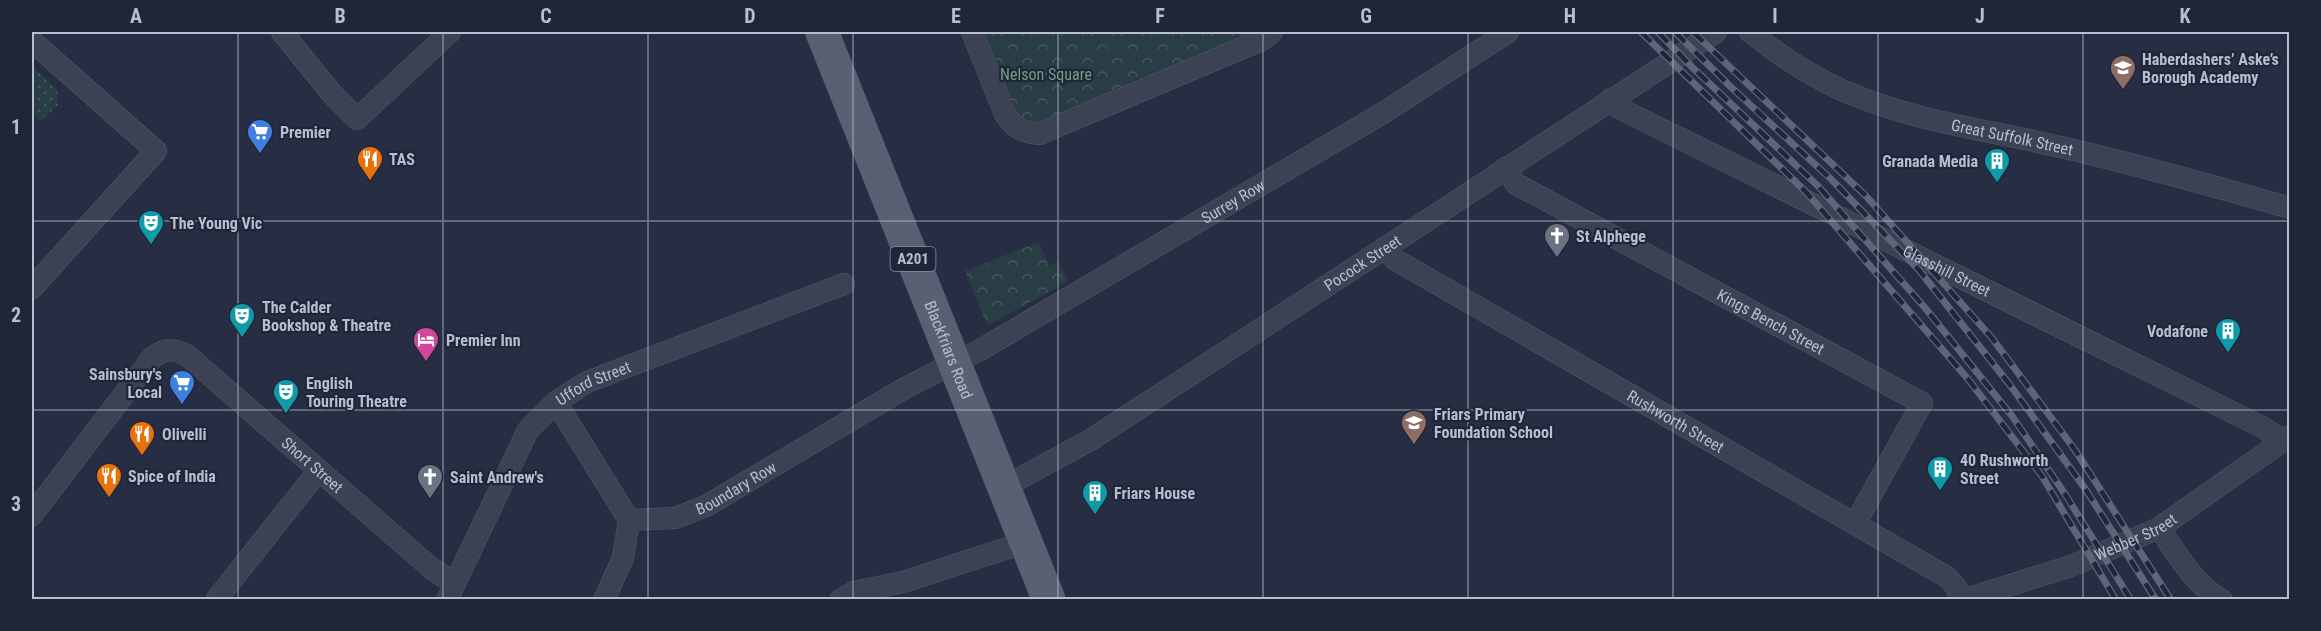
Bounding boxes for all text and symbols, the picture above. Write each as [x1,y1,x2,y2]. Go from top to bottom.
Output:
text: A [130,4,142,28]
text: B [334,4,346,28]
text: C [540,4,552,28]
text: D [744,4,756,28]
text: E [951,4,961,28]
text: F [1155,4,1165,28]
text: G [1360,4,1372,28]
text: H [1564,4,1576,28]
text: I [1772,4,1778,28]
text: J [1975,4,1985,28]
text: K [2179,4,2191,28]
place label: Haberdashers’ Aske’s Borough Academy [2142,50,2279,87]
school or university icon: Haberdashers’ Aske’s Borough Academy [2108,53,2138,91]
park label: Nelson Square [1000,65,1092,84]
text: 1 [11,115,21,139]
street label: Great Suffolk Street [1949,115,2075,160]
supermarket icon: Premier [245,117,275,155]
place label: Premier [280,123,331,142]
restaurant icon: TAS [355,144,385,182]
building icon: Granada Media [1982,146,2012,184]
place label: TAS [389,150,415,169]
place label: Granada Media [1882,152,1978,171]
street label: Surrey Row [1198,176,1268,228]
theatre icon: The Young Vic [136,208,166,246]
place label: The Young Vic [170,214,262,233]
church icon: St Alphege [1542,221,1572,259]
place label: St Alphege [1576,227,1646,246]
street label: Pocock Street [1321,231,1405,295]
street label: Glasshill Street [1900,241,1994,301]
road number: A201 [890,247,936,271]
street label: Kings Bench Street [1714,285,1828,359]
place label: The Calder Bookshop & Theatre [262,298,392,335]
street label: Blackfriars Road [920,298,977,402]
theatre icon: The Calder Bookshop & Theatre [227,301,257,339]
text: 2 [11,303,21,327]
building icon: Vodafone [2213,316,2243,354]
place label: Vodafone [2147,322,2208,341]
hotel icon: Premier Inn [411,325,441,363]
place label: Premier Inn [446,331,521,350]
street label: Ufford Street [552,357,634,410]
place label: Sainsbury's Local [89,365,162,402]
supermarket icon: Sainsbury's Local [167,368,197,406]
place label: English Touring Theatre [306,374,407,411]
theatre icon: English Touring Theatre [271,377,301,415]
street label: Rushworth Street [1624,386,1728,457]
place label: Friars Primary Foundation School [1434,405,1553,442]
school or university icon: Friars Primary Foundation School [1399,408,1429,446]
restaurant icon: Olivelli [127,419,157,457]
place label: Olivelli [162,425,207,444]
street label: Short Street [278,433,347,497]
place label: 40 Rushworth Street [1960,451,2048,488]
building icon: 40 Rushworth Street [1925,454,1955,492]
street label: Boundary Row [693,458,780,519]
restaurant icon: Spice of India [94,461,124,499]
church icon: Saint Andrew's [415,462,445,500]
place label: Spice of India [128,467,216,486]
place label: Saint Andrew's [450,468,544,487]
building icon: Friars House [1080,478,1110,516]
place label: Friars House [1114,484,1195,503]
text: 3 [11,492,21,516]
street label: Webber Street [2092,509,2181,565]

